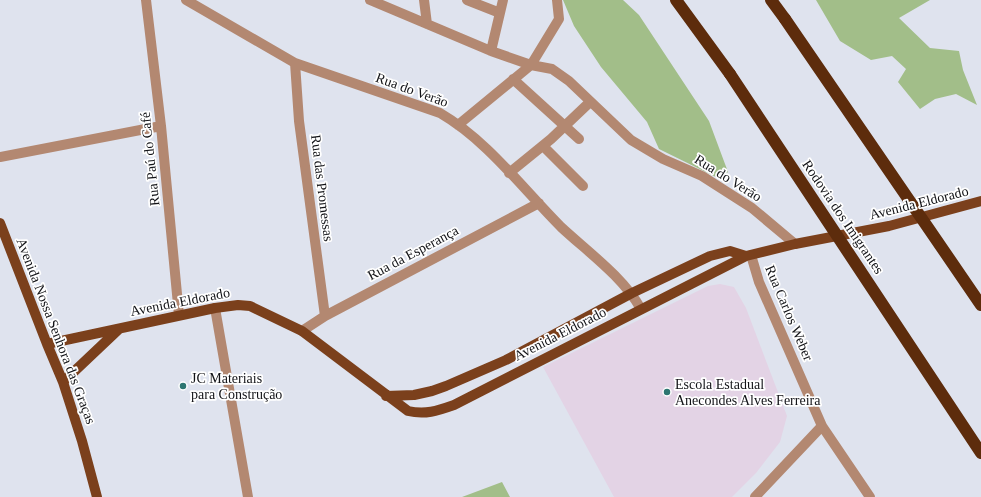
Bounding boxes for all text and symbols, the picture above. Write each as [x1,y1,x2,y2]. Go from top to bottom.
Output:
street label: Rua do Verão [374,70,450,110]
street label: Rua Paú do Café [138,111,162,207]
street label: Rua das Promessas [308,134,336,242]
street label: Rua do Verão [692,152,764,204]
street label: Rodovia dos Imigrantes [799,157,887,277]
street label: Avenida Eldorado [868,183,970,223]
street label: Rua da Esperança [365,222,461,283]
street label: Avenida Nossa Senhora das Graças [14,236,98,426]
street label: Rua Carlos Weber [762,263,816,363]
street label: Avenida Eldorado [129,285,231,319]
street label: Avenida Eldorado [512,304,608,364]
place label: JC Materiais para Construção [191,371,282,402]
place label: Escola Estadual Anecondes Alves Ferreira [675,377,821,408]
marker: JC Materiais para Construção [178,381,188,391]
marker: Escola Estadual Anecondes Alves Ferreira [662,387,672,397]

